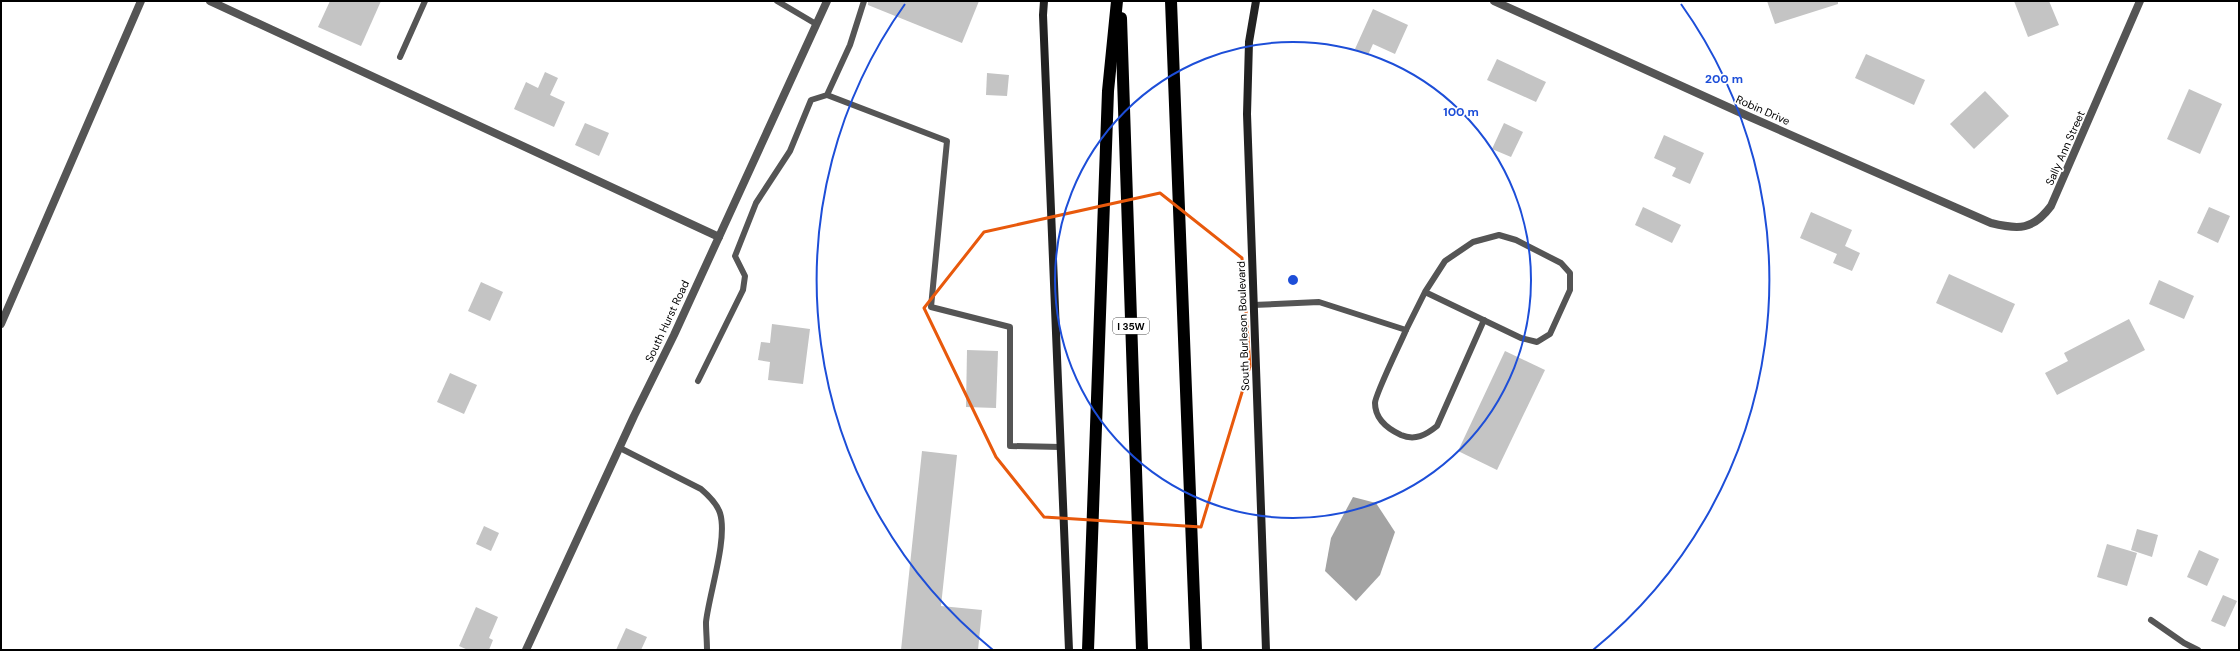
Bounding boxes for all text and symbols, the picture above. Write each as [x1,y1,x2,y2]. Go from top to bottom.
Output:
text: 200 m [1705,71,1743,87]
street label: Robin Drive [1734,92,1792,128]
text: 100 m [1443,104,1479,120]
street label: Sally Ann Street [2042,108,2088,188]
street label: South Burleson Boulevard [1234,261,1252,391]
centre of rings [1286,273,1300,287]
street label: South Hurst Road [642,278,692,364]
road number: I 35W [1113,318,1149,334]

